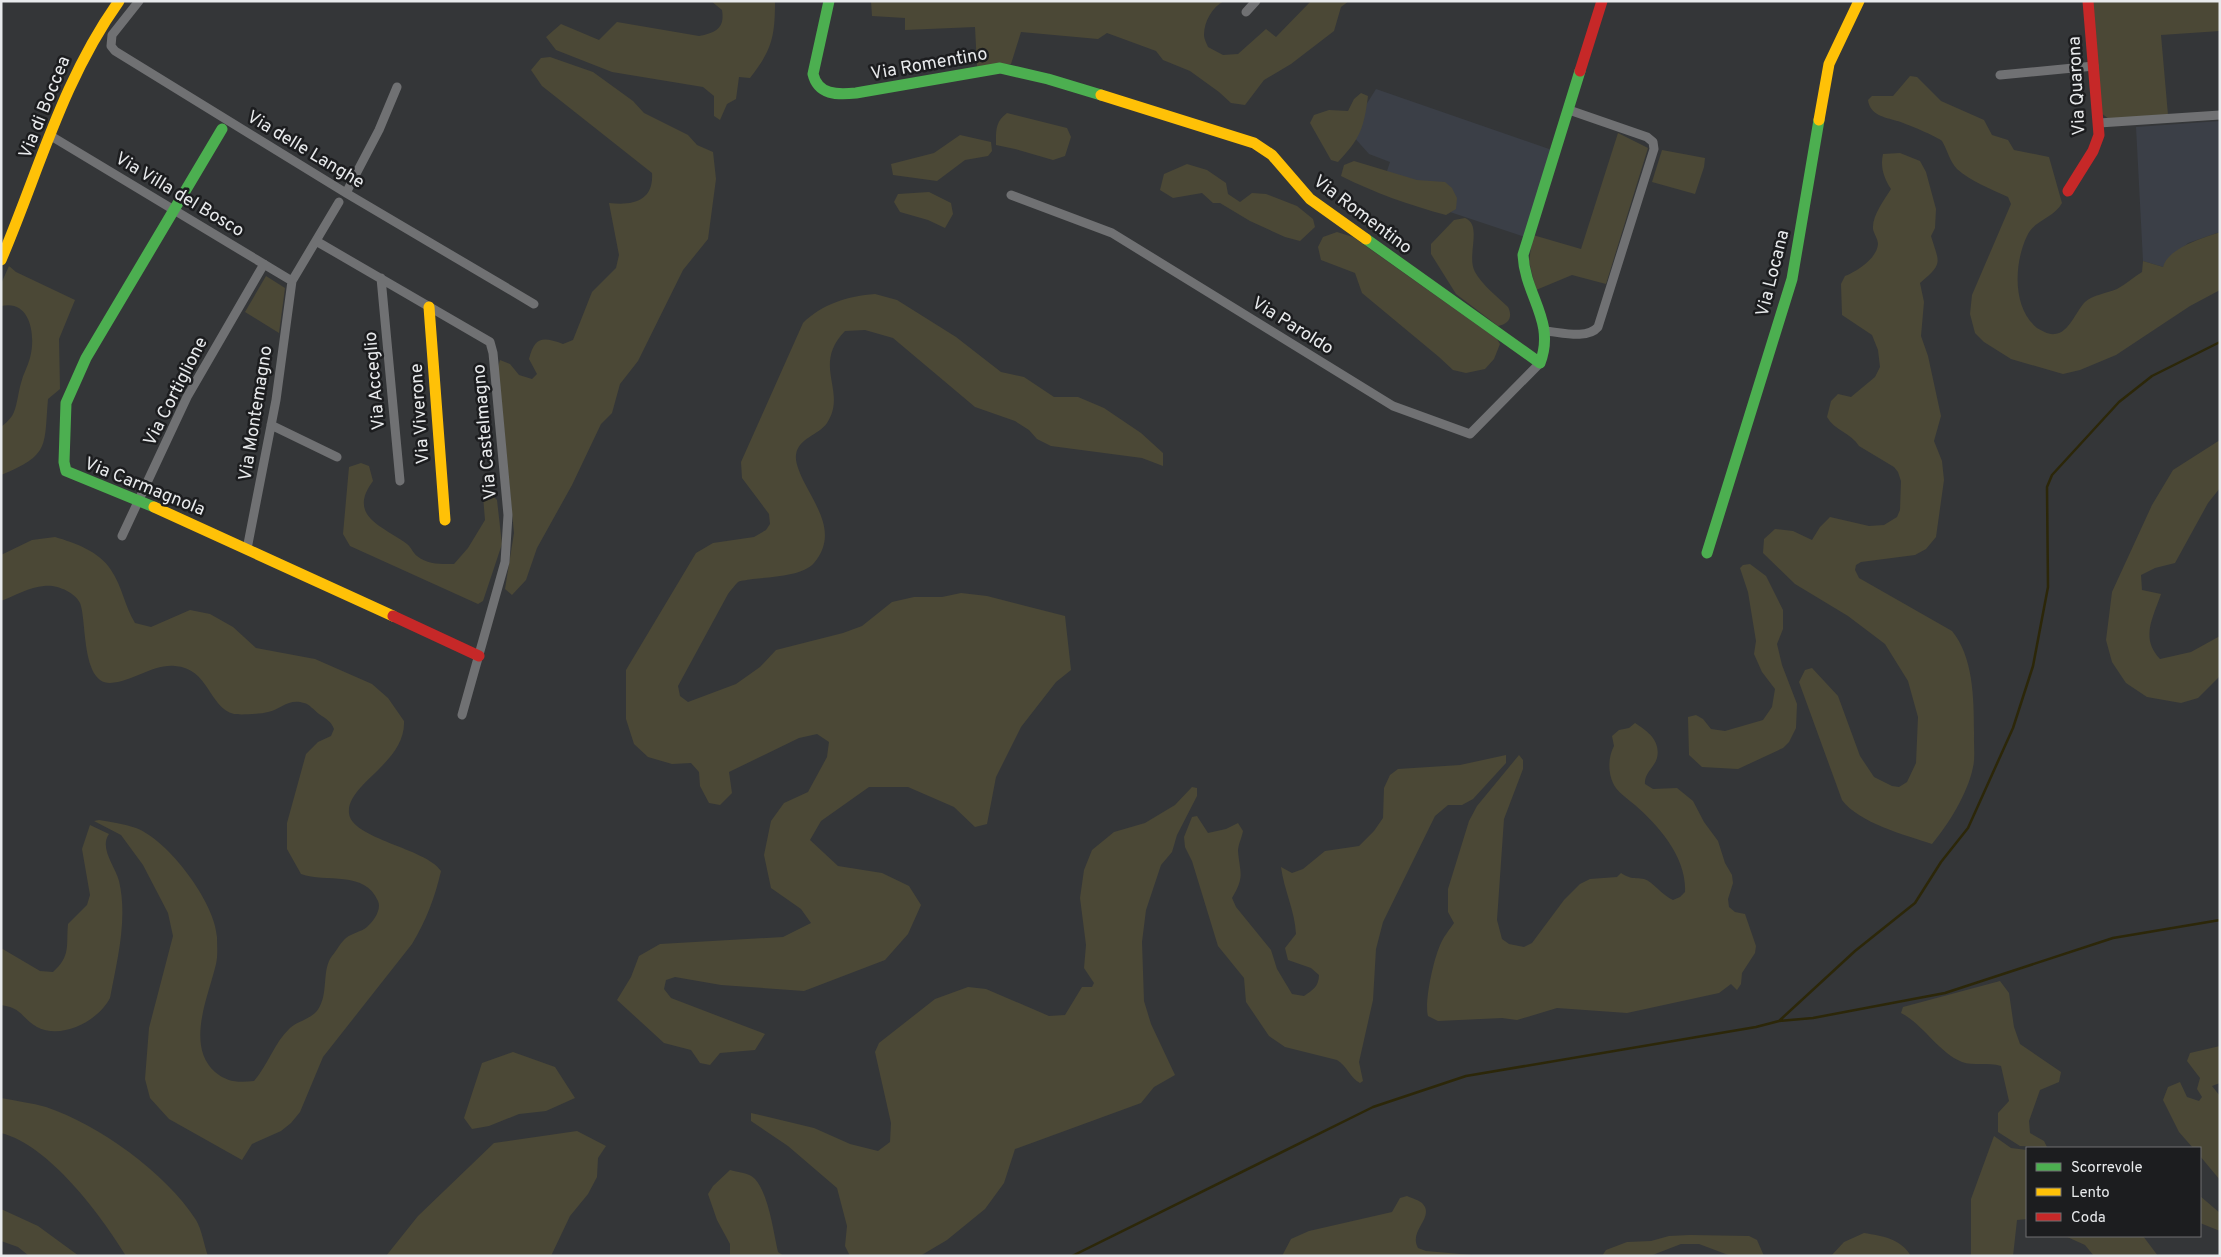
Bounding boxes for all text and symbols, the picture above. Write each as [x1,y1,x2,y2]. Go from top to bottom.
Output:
street label: Via Quarona [2063,36,2092,136]
street label: Via Romentino [869,43,989,86]
street label: Via di Boccea [14,53,76,162]
street label: Via delle Langhe [242,106,368,195]
street label: Via Villa del Bosco [110,148,248,243]
street label: Via Romentino [1308,170,1416,260]
street label: Via Locana [1752,228,1795,319]
street label: Via Paroldo [1247,292,1337,360]
street label: Via Acceglio [360,331,391,431]
street label: Via Cortiglione [139,333,214,450]
street label: Via Montemagno [234,344,279,482]
street label: Via Viverone [405,363,435,465]
street label: Via Castelmagno [468,363,503,501]
street label: Via Carmagnola [81,453,208,522]
legend [2026,1147,2201,1237]
text: Scorrevole [2071,1159,2143,1178]
text: Lento [2071,1184,2110,1203]
text: Coda [2071,1209,2106,1228]

